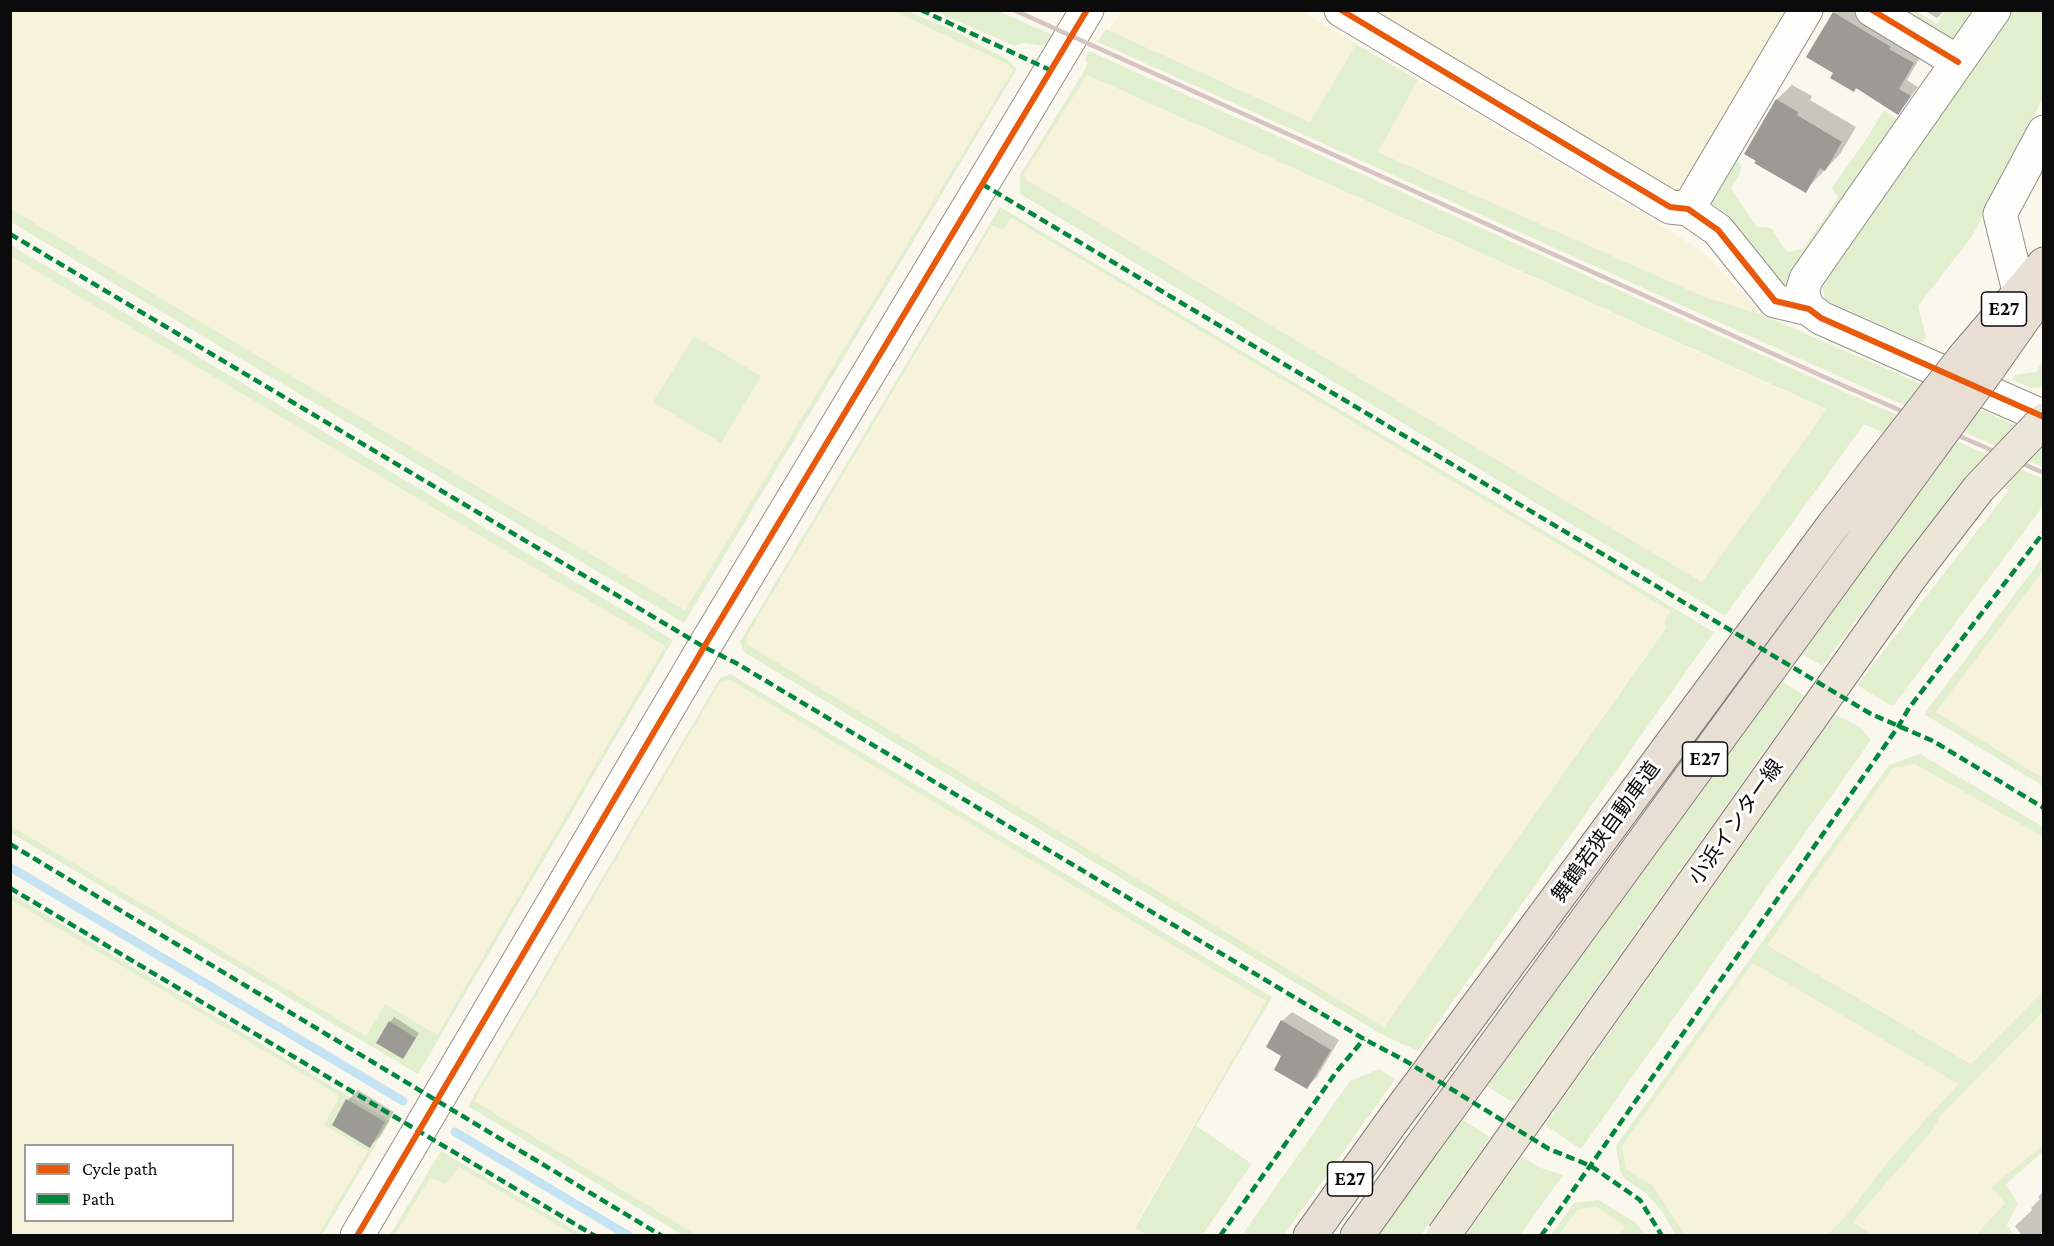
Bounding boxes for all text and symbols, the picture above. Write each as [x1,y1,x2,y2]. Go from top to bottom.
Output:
road number: E27 [1982,292,2026,326]
road number: E27 [1682,742,1728,776]
street label: 小浜インター線 [1684,755,1788,889]
street label: 舞鶴若狭自動車道 [1546,757,1666,907]
legend [24,1144,234,1222]
text: Cycle path [82,1159,157,1179]
road number: E27 [1328,1162,1372,1196]
text: Path [82,1189,115,1209]

